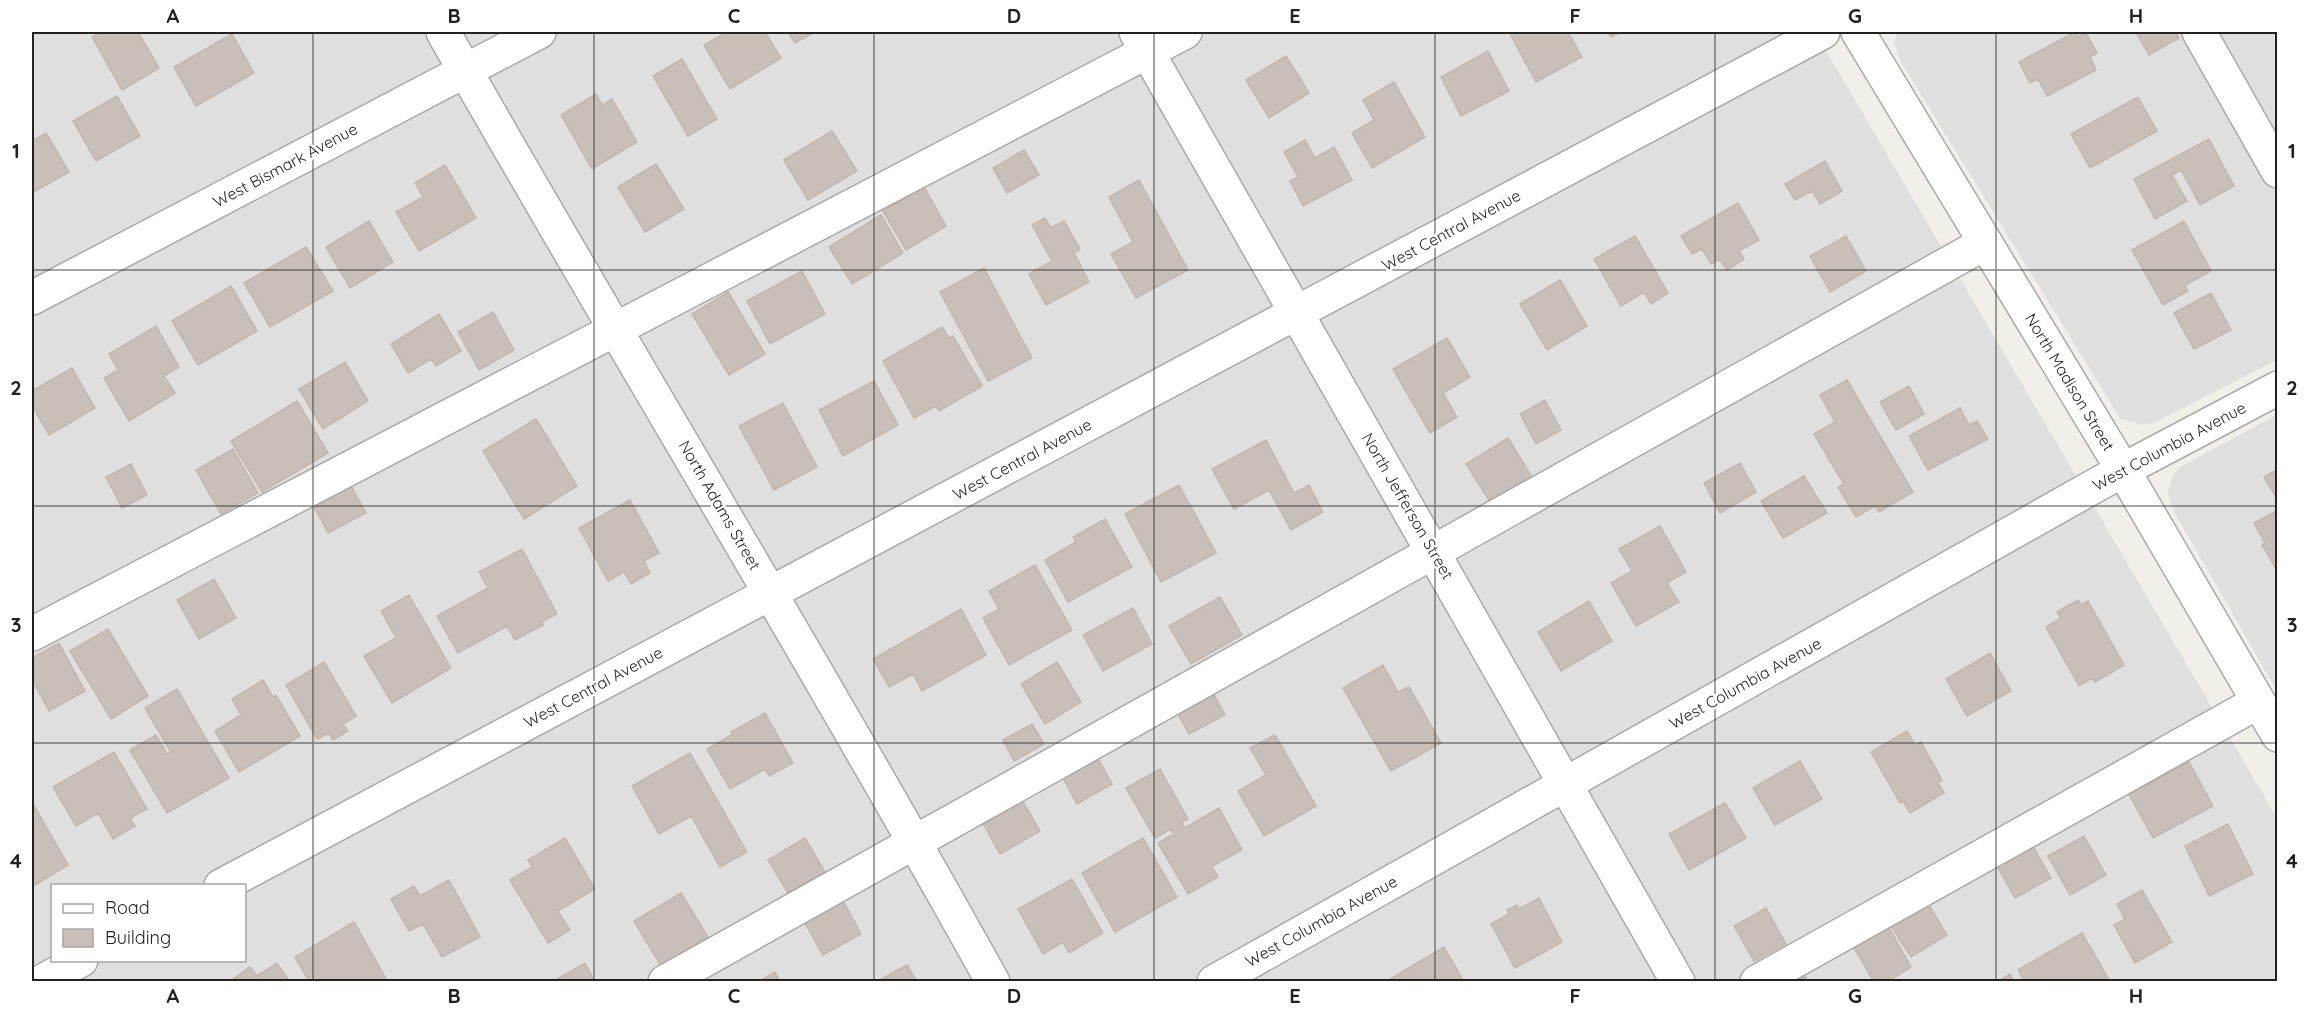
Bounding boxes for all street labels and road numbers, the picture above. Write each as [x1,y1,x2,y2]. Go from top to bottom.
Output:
street label: West Bismark Avenue [209,118,361,212]
street label: West Central Avenue [1378,185,1524,275]
street label: North Madison Street [2021,310,2119,454]
street label: West Columbia Avenue [2089,397,2249,495]
street label: West Central Avenue [949,414,1095,504]
street label: North Jefferson Street [1358,429,1458,583]
street label: North Adams Street [675,437,765,573]
street label: West Columbia Avenue [1665,633,1825,733]
street label: West Central Avenue [520,642,666,732]
street label: West Columbia Avenue [1241,871,1401,971]

